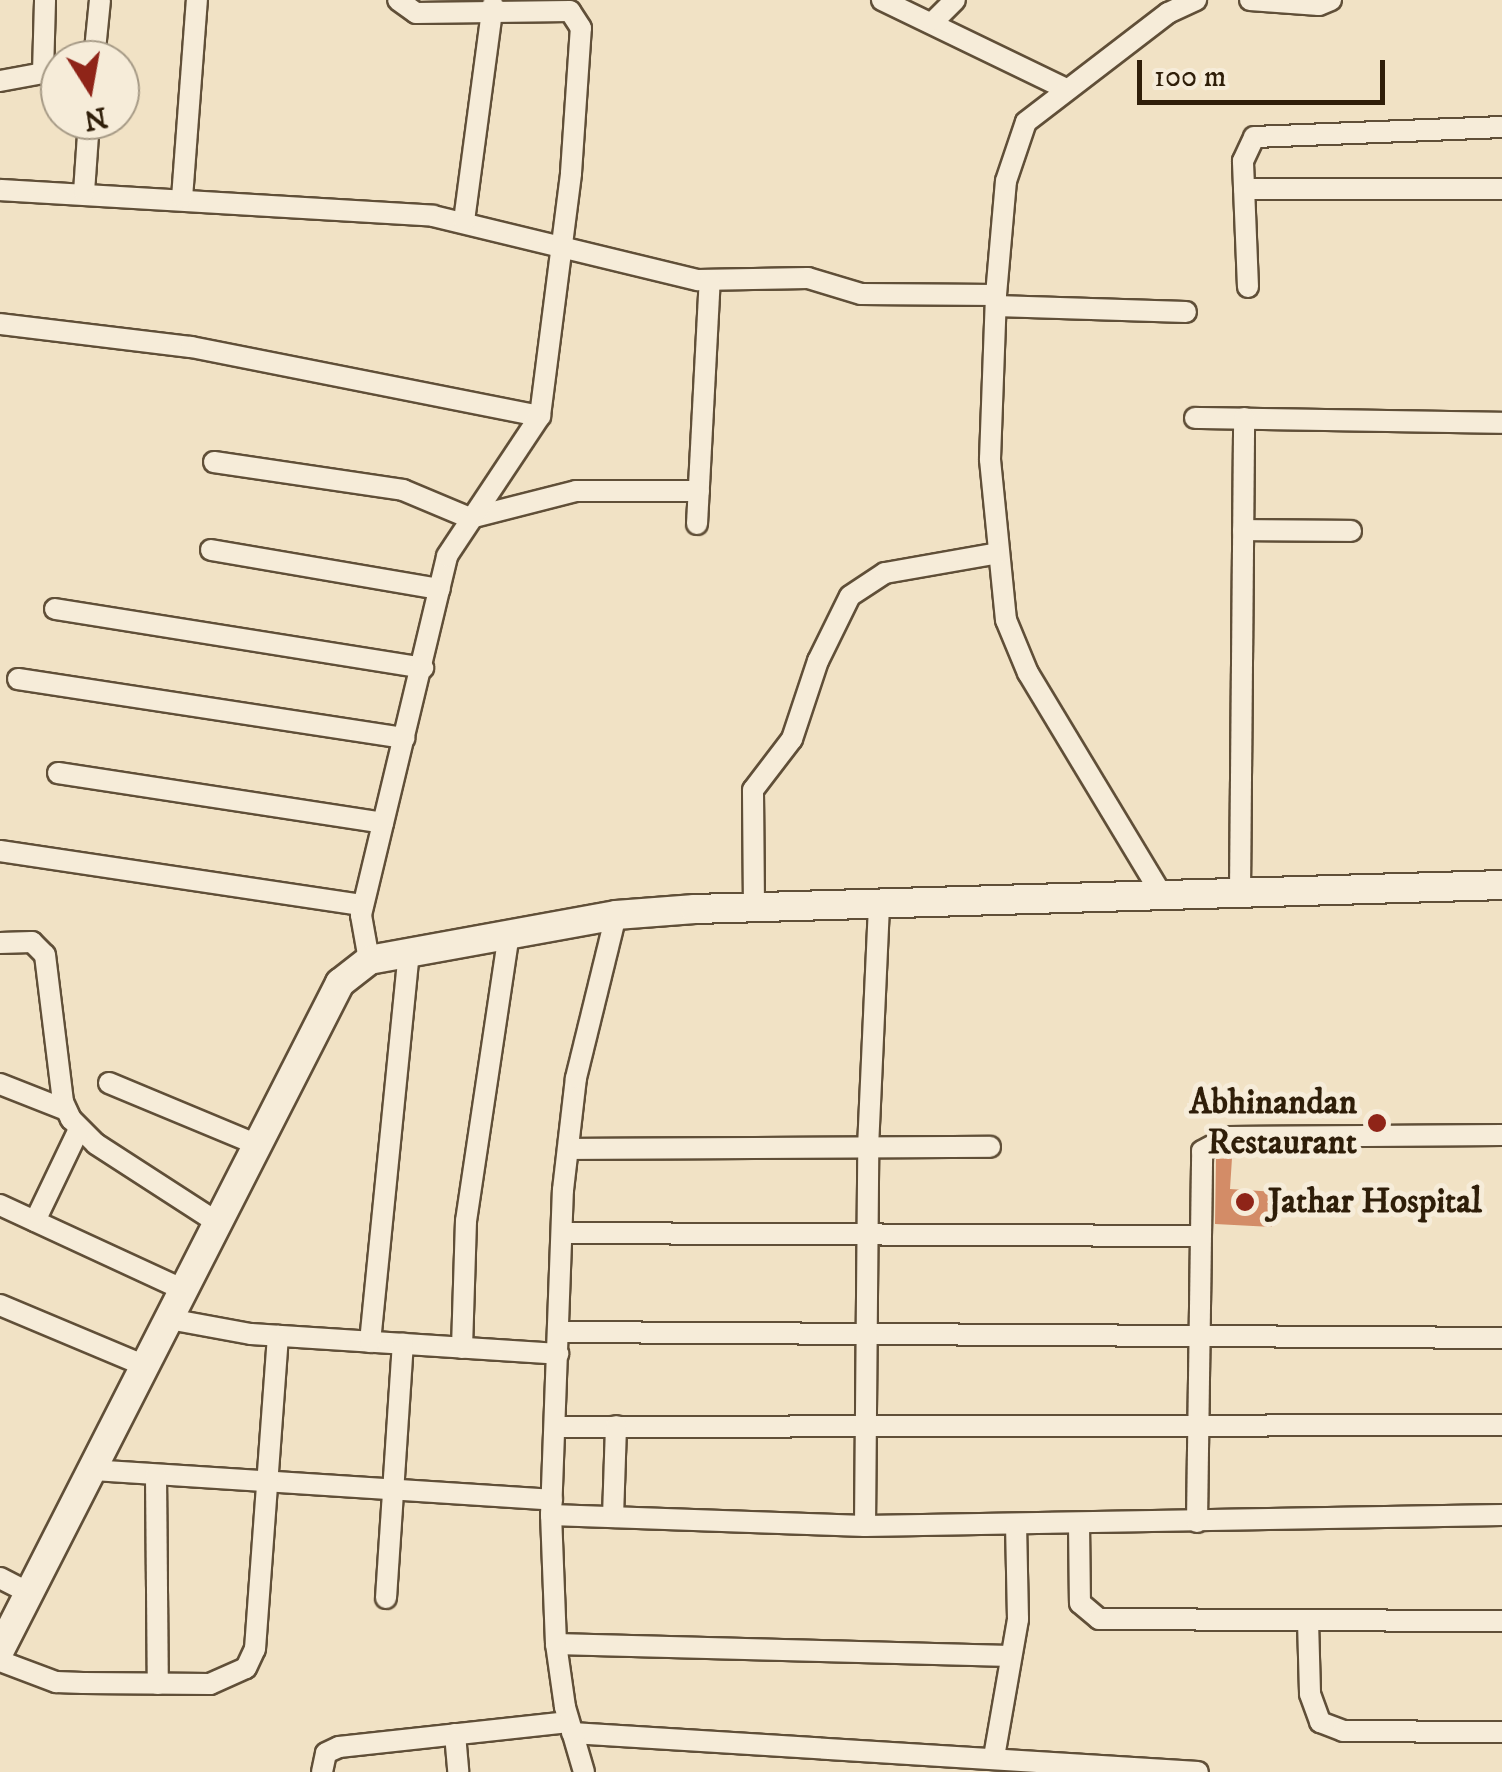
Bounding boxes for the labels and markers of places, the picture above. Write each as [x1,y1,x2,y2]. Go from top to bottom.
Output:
place label: Abhinandan Restaurant [1189,1082,1357,1164]
marker: Abhinandan Restaurant [1366,1112,1388,1134]
place label: Jathar Hospital [1268,1181,1482,1223]
marker: Jathar Hospital [1232,1189,1258,1215]

